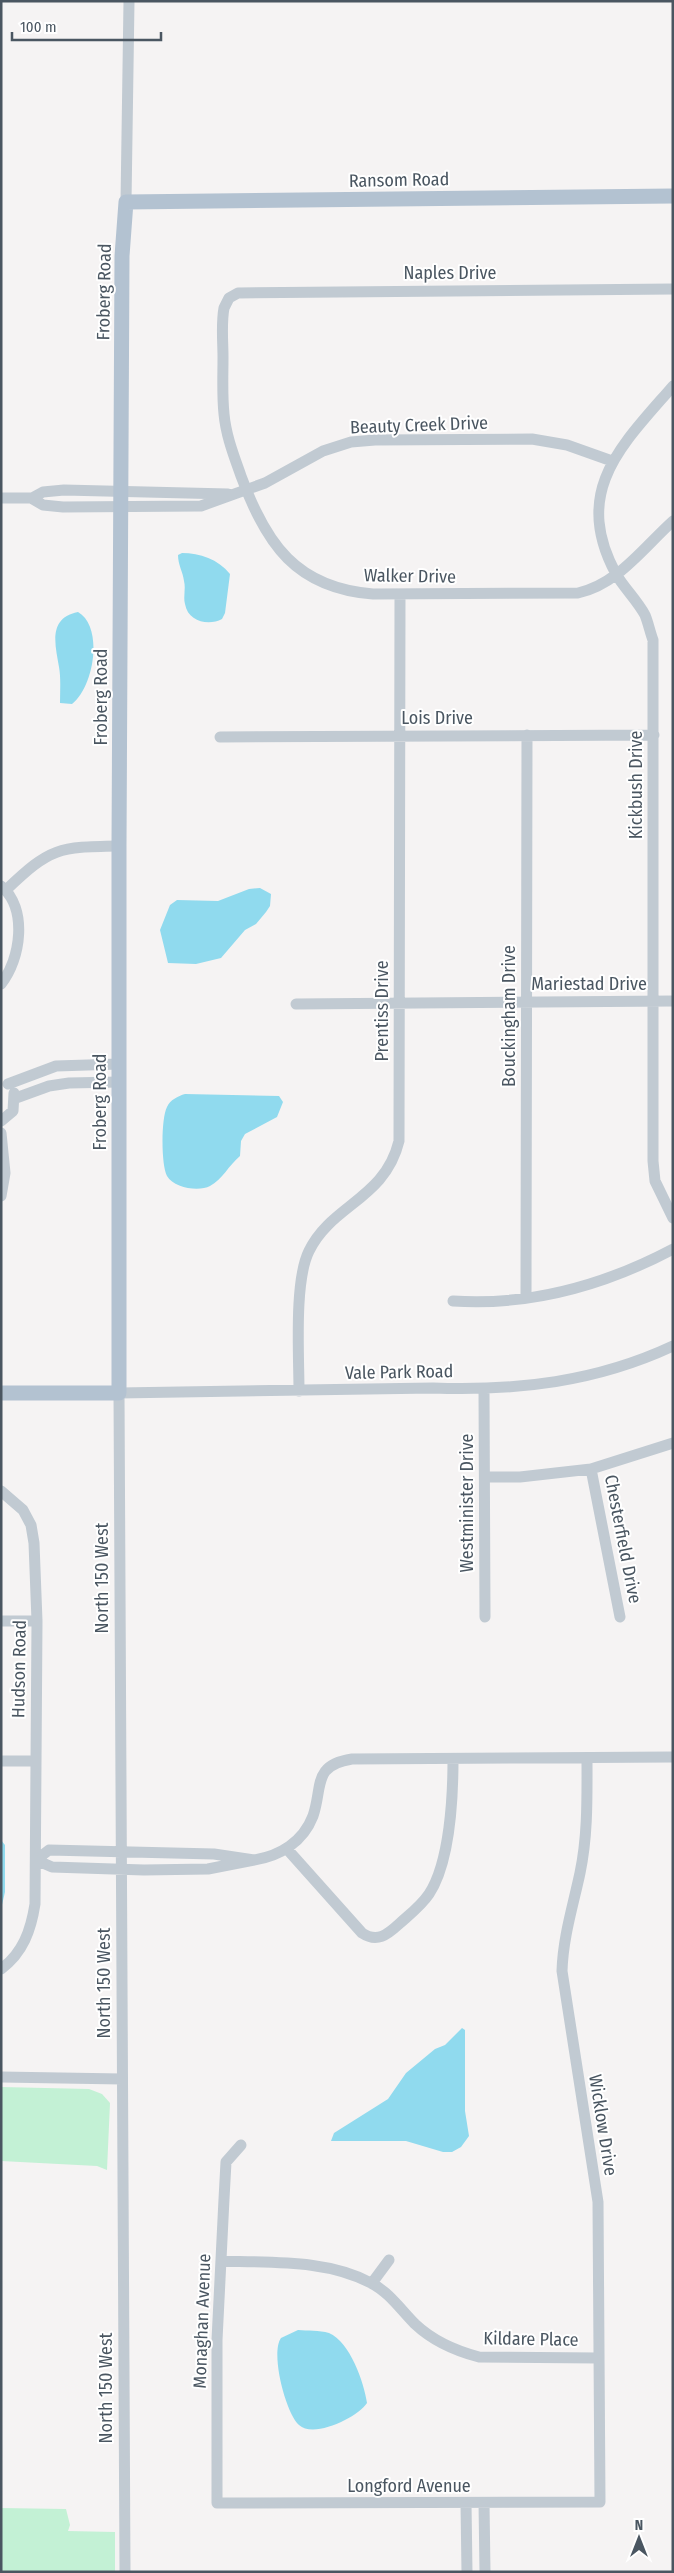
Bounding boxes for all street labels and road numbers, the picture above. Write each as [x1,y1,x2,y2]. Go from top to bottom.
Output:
street label: Ransom Road [349,168,449,192]
street label: Froberg Road [92,243,116,341]
street label: Naples Drive [404,262,497,284]
street label: Beauty Creek Drive [350,412,488,438]
street label: Walker Drive [364,564,456,588]
street label: Froberg Road [90,648,112,746]
street label: Lois Drive [401,707,473,729]
street label: Kickbush Drive [625,731,647,839]
street label: Bouckingham Drive [498,945,520,1087]
street label: Prentiss Drive [371,960,393,1062]
street label: Mariestad Drive [531,973,647,995]
street label: Froberg Road [89,1053,111,1151]
street label: Vale Park Road [345,1360,453,1384]
street label: Westminister Drive [456,1433,478,1572]
street label: Chesterfield Drive [600,1473,646,1605]
street label: North 150 West [91,1522,113,1633]
street label: Hudson Road [7,1620,31,1718]
street label: North 150 West [93,1927,115,2038]
street label: Wicklow Drive [584,2073,622,2177]
street label: Monaghan Avenue [189,2253,215,2389]
street label: Kildare Place [483,2327,579,2351]
street label: North 150 West [95,2332,117,2443]
street label: Longford Avenue [347,2475,471,2497]

